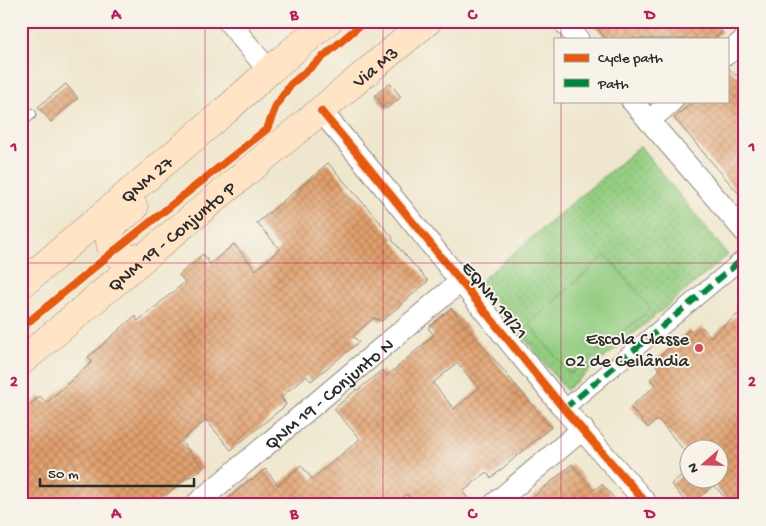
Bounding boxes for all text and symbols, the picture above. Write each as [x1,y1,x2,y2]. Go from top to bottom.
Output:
text: A [110,7,122,26]
text: B [289,7,299,26]
text: C [467,7,478,26]
text: D [643,7,656,26]
legend [554,38,728,102]
street label: Via M3 [348,43,404,95]
text: Cycle path [598,50,663,68]
text: Path [597,76,629,94]
text: 1 [10,139,17,158]
text: 1 [748,139,755,158]
street label: QNM 27 [117,152,180,210]
street label: QNM 19 - Conjunto P [104,178,242,299]
street label: EQNM 19/21 [455,258,532,345]
place label: Escola Classe 02 de Ceilândia [565,329,690,374]
street label: QNM 19 - Conjunto N [261,335,400,457]
marker: Escola Classe 02 de Ceilândia [693,342,705,354]
text: 2 [10,374,18,393]
text: 2 [748,374,756,393]
north arrow [678,438,728,488]
scale bar [40,456,194,488]
text: N [685,460,704,475]
text: 50 m [48,466,79,484]
text: A [110,506,122,525]
text: B [289,506,299,525]
text: C [467,506,478,525]
text: D [643,506,656,525]

